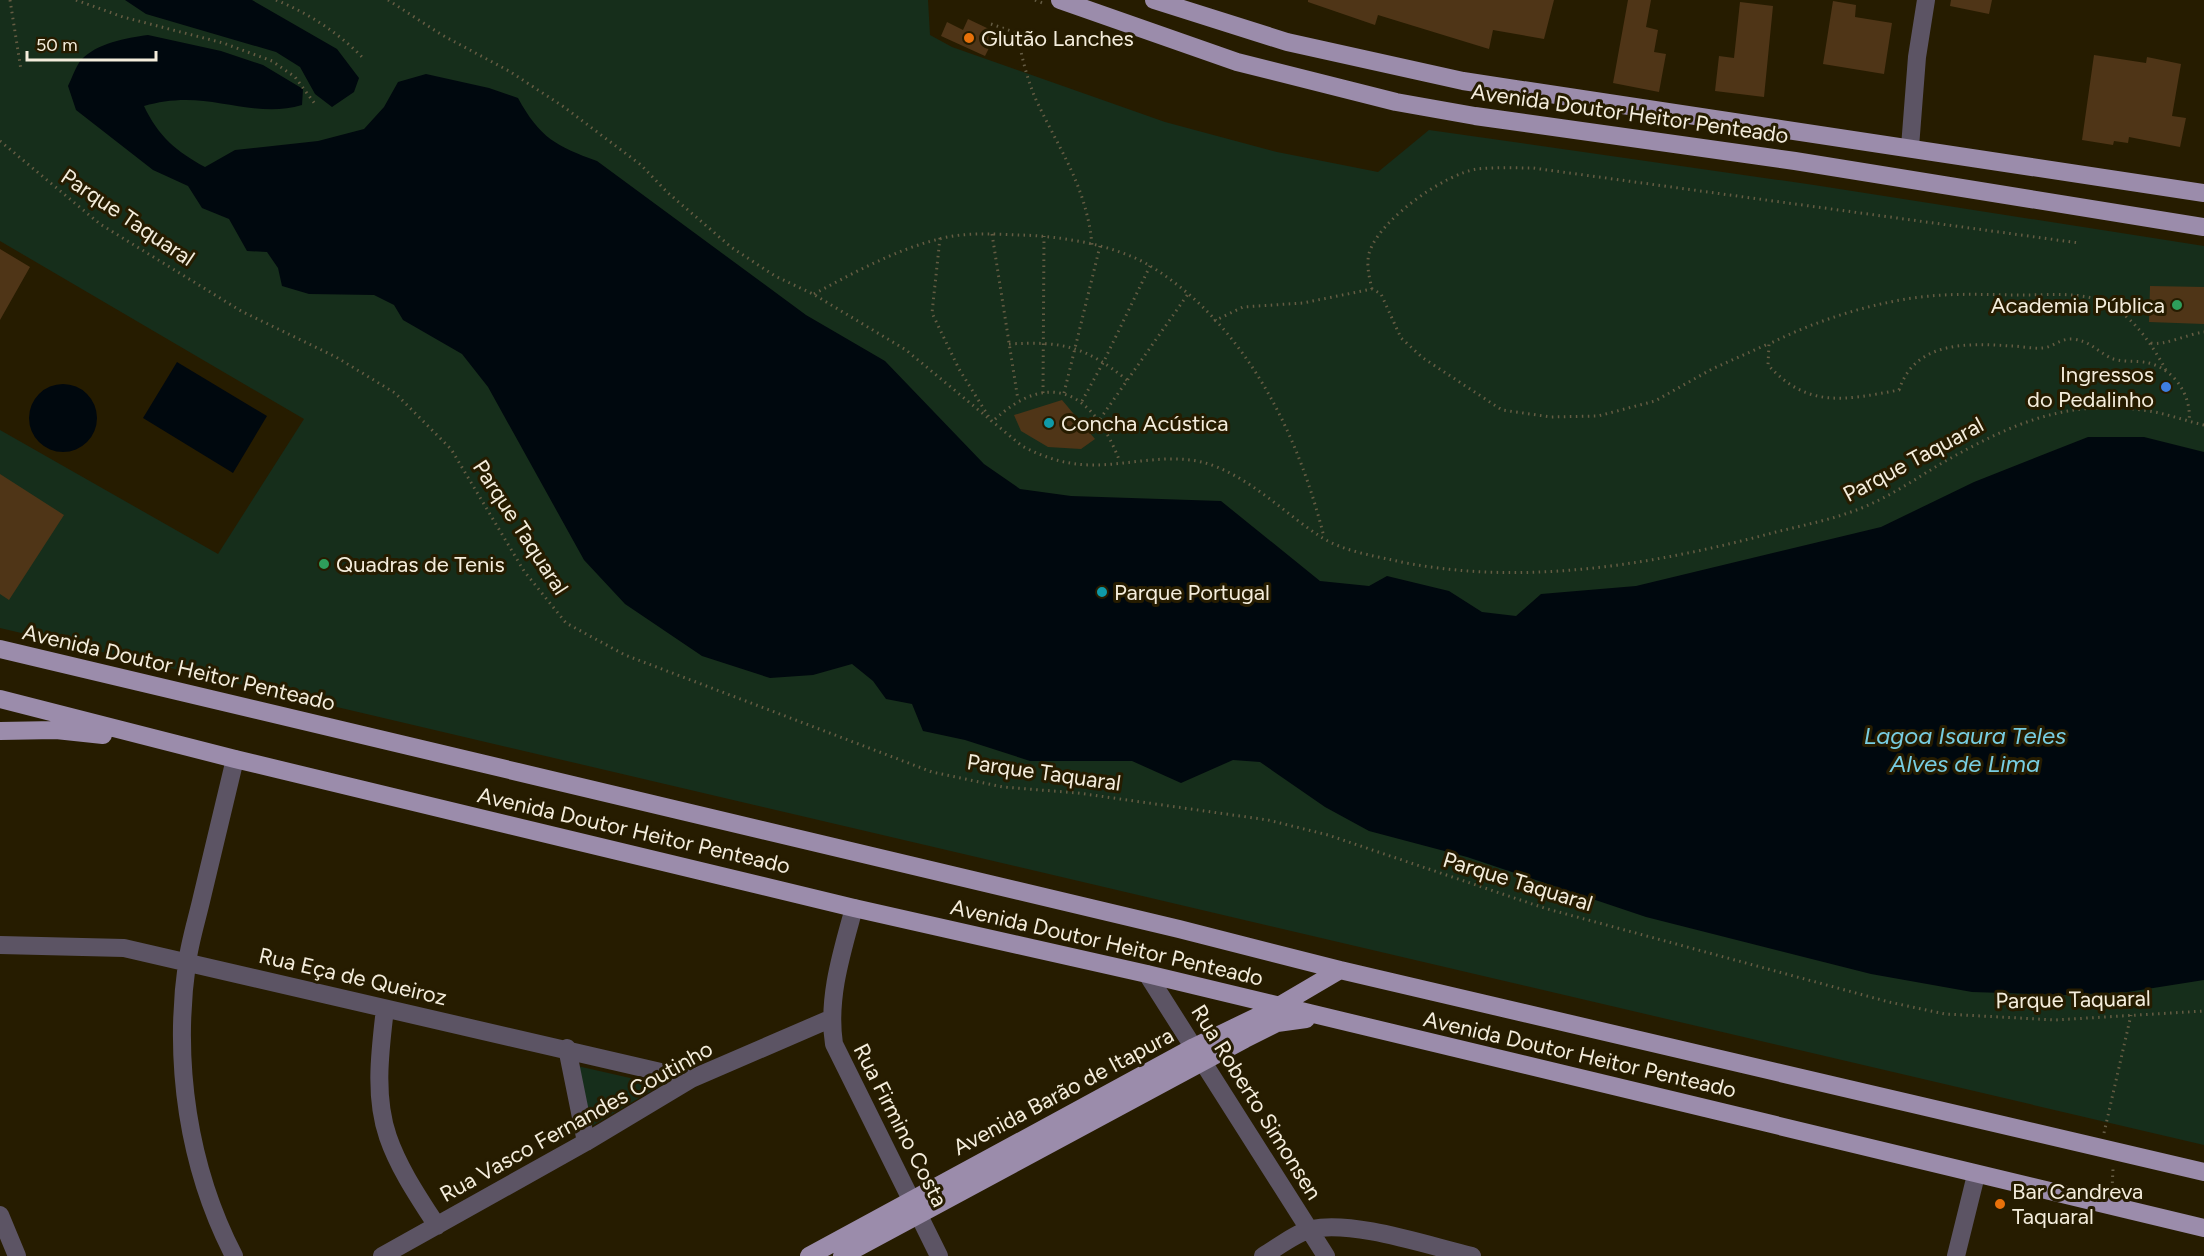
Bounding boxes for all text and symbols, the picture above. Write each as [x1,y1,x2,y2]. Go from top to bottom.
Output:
scale bar [27,24,156,62]
place label: Glutão Lanches [981,25,1134,52]
marker: Glutão Lanches [962,31,976,45]
text: 50 m [36,34,78,56]
street label: Avenida Doutor Heitor Penteado [1469,78,1790,149]
street label: Parque Taquaral [56,163,200,272]
place label: Academia Pública [1991,292,2165,319]
marker: Academia Pública [2170,298,2184,312]
place label: Ingressos do Pedalinho [2027,361,2154,413]
marker: Ingressos do Pedalinho [2159,380,2173,394]
place label: Concha Acústica [1061,410,1228,437]
street label: Parque Taquaral [1838,411,1988,508]
marker: Concha Acústica [1042,416,1056,430]
street label: Parque Taquaral [467,455,574,600]
place label: Quadras de Tenis [336,551,505,578]
marker: Quadras de Tenis [317,557,331,571]
place label: Parque Portugal [1114,579,1270,606]
marker: Parque Portugal [1095,585,1109,599]
street label: Avenida Doutor Heitor Penteado [20,618,338,717]
water label: Lagoa Isaura Teles Alves de Lima [1864,721,2066,778]
street label: Parque Taquaral [965,748,1123,797]
street label: Avenida Doutor Heitor Penteado [475,781,793,880]
street label: Parque Taquaral [1440,846,1596,917]
street label: Avenida Doutor Heitor Penteado [948,893,1266,992]
street label: Rua Eça de Queiroz [256,942,450,1011]
street label: Parque Taquaral [1995,985,2151,1014]
street label: Rua Roberto Simonsen [1186,1000,1328,1205]
street label: Avenida Doutor Heitor Penteado [1421,1005,1739,1104]
street label: Avenida Barão de Itapura [948,1022,1178,1161]
street label: Rua Vasco Fernandes Coutinho [435,1035,717,1208]
street label: Rua Firmino Costa [848,1039,953,1211]
place label: Bar Candreva Taquaral [2012,1178,2143,1230]
marker: Bar Candreva Taquaral [1993,1197,2007,1211]

